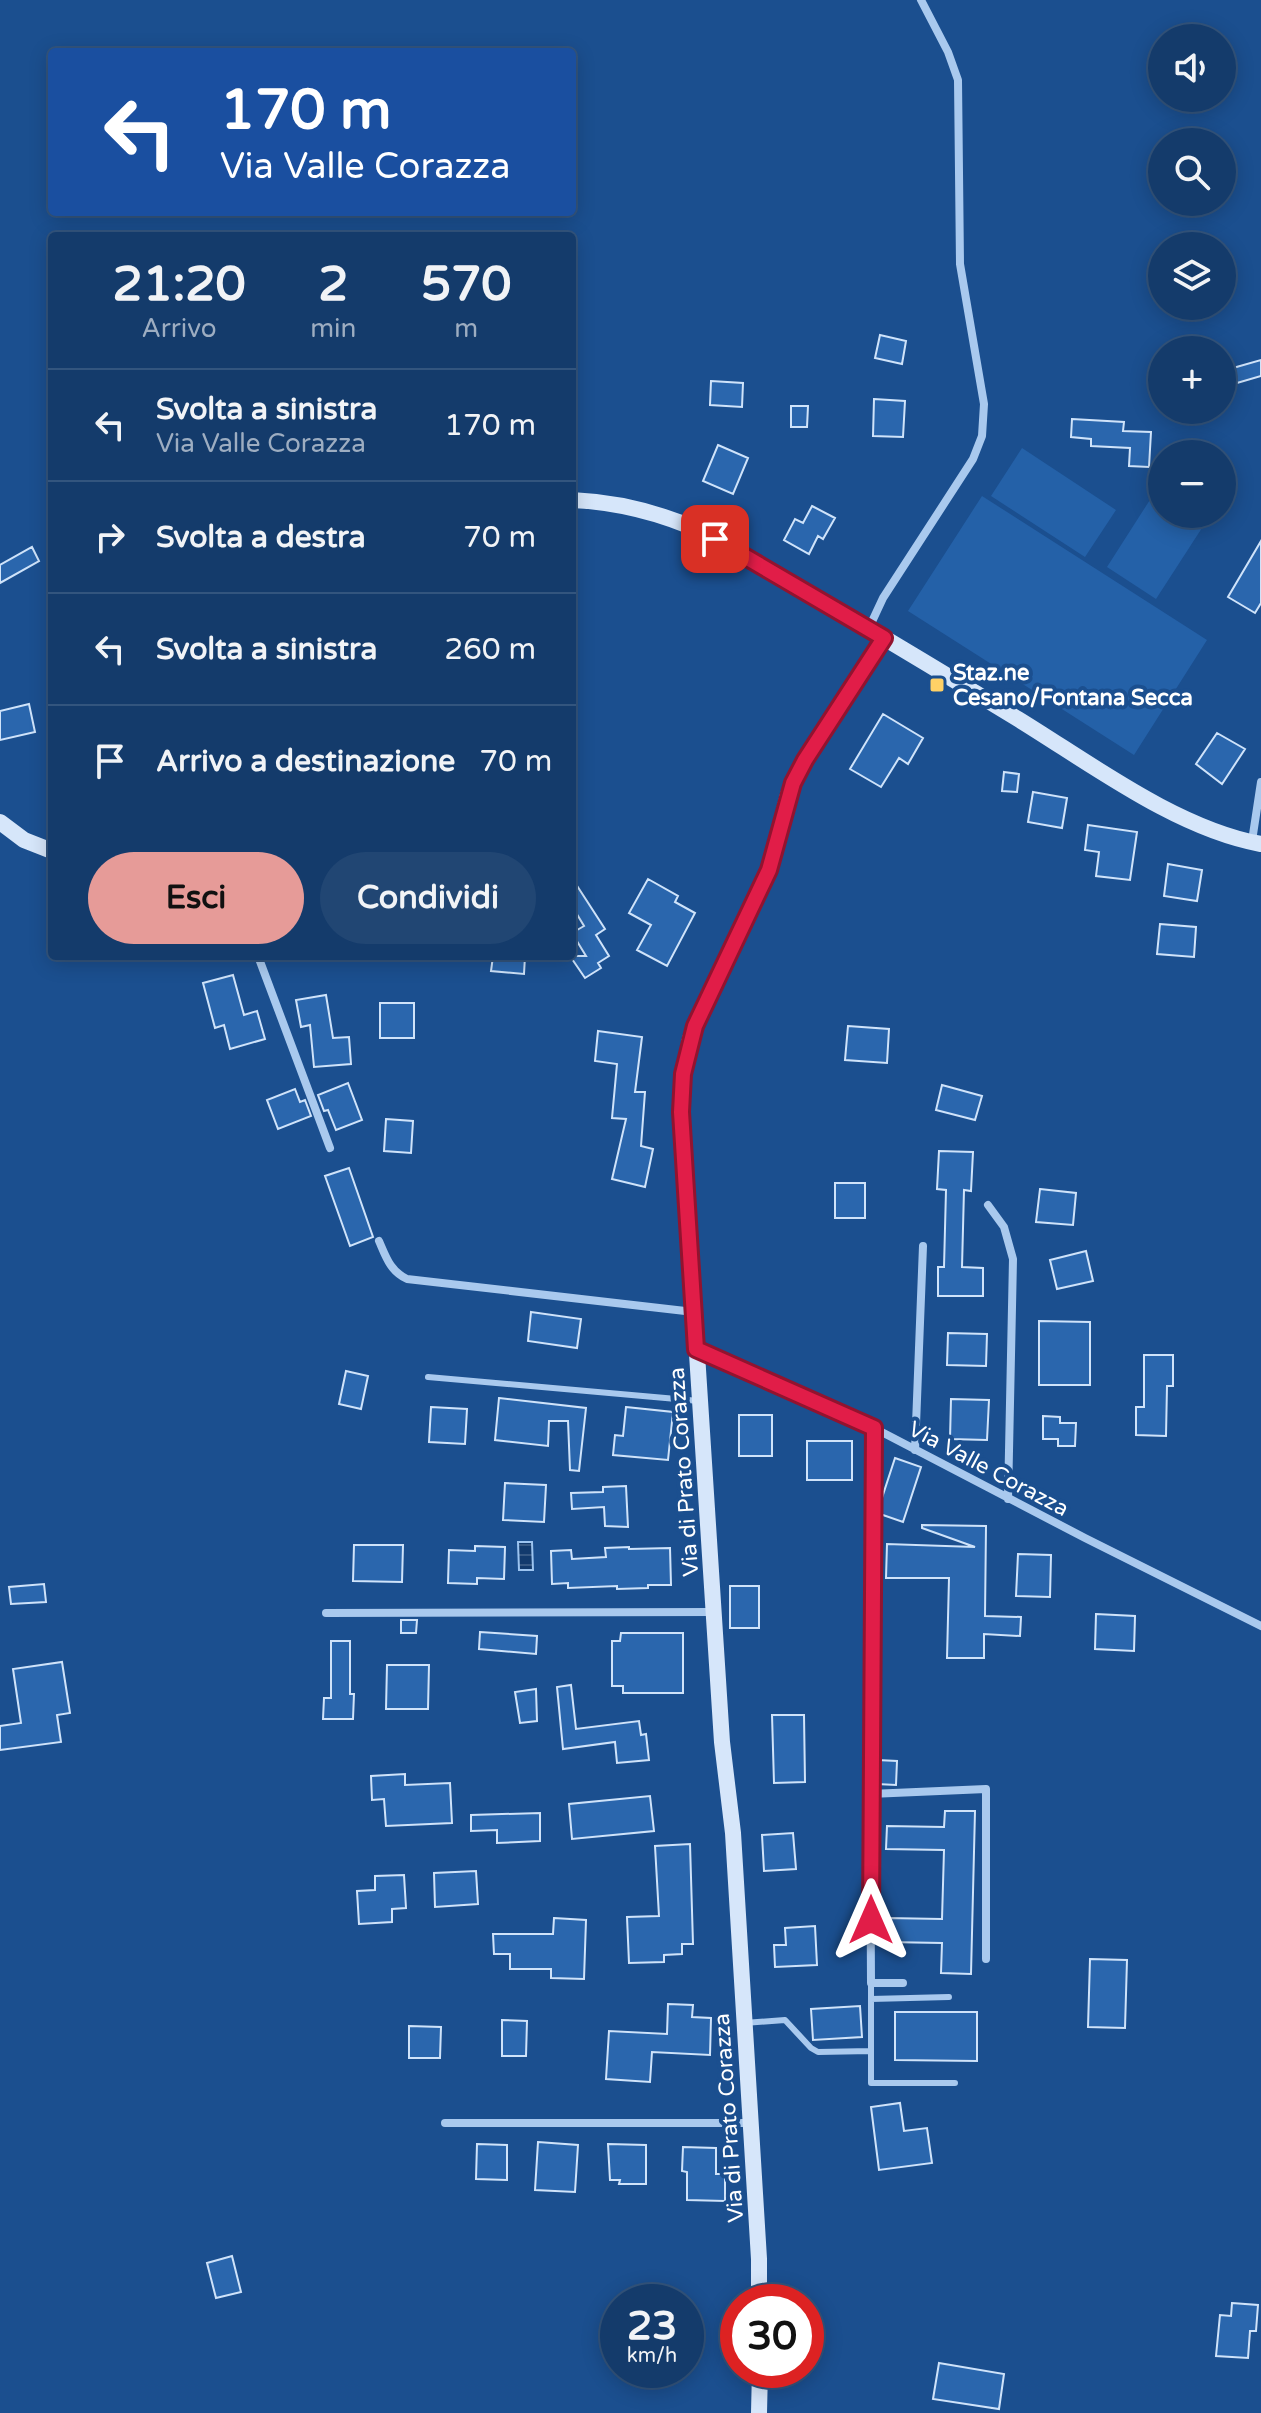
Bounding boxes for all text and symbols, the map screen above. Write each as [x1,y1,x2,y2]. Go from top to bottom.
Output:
map controls [1148,24,1236,528]
button: sound [1148,24,1236,112]
text: 170 m [220,77,391,144]
icon: left [88,80,192,184]
button: search [1148,128,1236,216]
text: Via Valle Corazza [220,145,511,188]
button: layers [1148,232,1236,320]
text: 21:20 [113,256,246,314]
text: 2 [318,256,348,314]
text: 570 [421,256,511,314]
text: Arrivo [142,313,217,344]
text: min [310,313,356,344]
text: m [454,313,478,344]
button: + [1148,336,1236,424]
text: Svolta a sinistra [156,391,377,428]
icon: left [88,403,132,447]
text: 170 m [444,407,536,444]
text: Via Valle Corazza [156,428,366,459]
button: − [1148,440,1236,528]
pin [681,505,749,573]
icon: right [88,515,132,559]
icon: arrive [693,517,737,561]
text: Svolta a destra [156,519,366,556]
text: 70 m [463,519,536,556]
icon: left [88,627,132,671]
text: Svolta a sinistra [156,631,377,668]
text: 260 m [444,631,536,668]
place label: Staz.ne Cesano/Fontana Secca [953,660,1193,711]
marker: Staz.ne Cesano/Fontana Secca [928,676,946,694]
icon: arrive [88,739,132,783]
text: Arrivo a destinazione [156,743,455,780]
text: 70 m [479,743,552,780]
button: Esci [88,852,304,944]
button: Condividi [320,852,536,944]
street label: Via di Prato Corazza [664,1366,704,1577]
street label: Via Valle Corazza [904,1416,1073,1522]
position arrow [829,1878,913,1962]
street label: Via di Prato Corazza [709,2012,749,2223]
speed limit sign: 30 [720,2284,824,2388]
text: 23 [627,2302,677,2350]
text: km/h [627,2344,677,2368]

